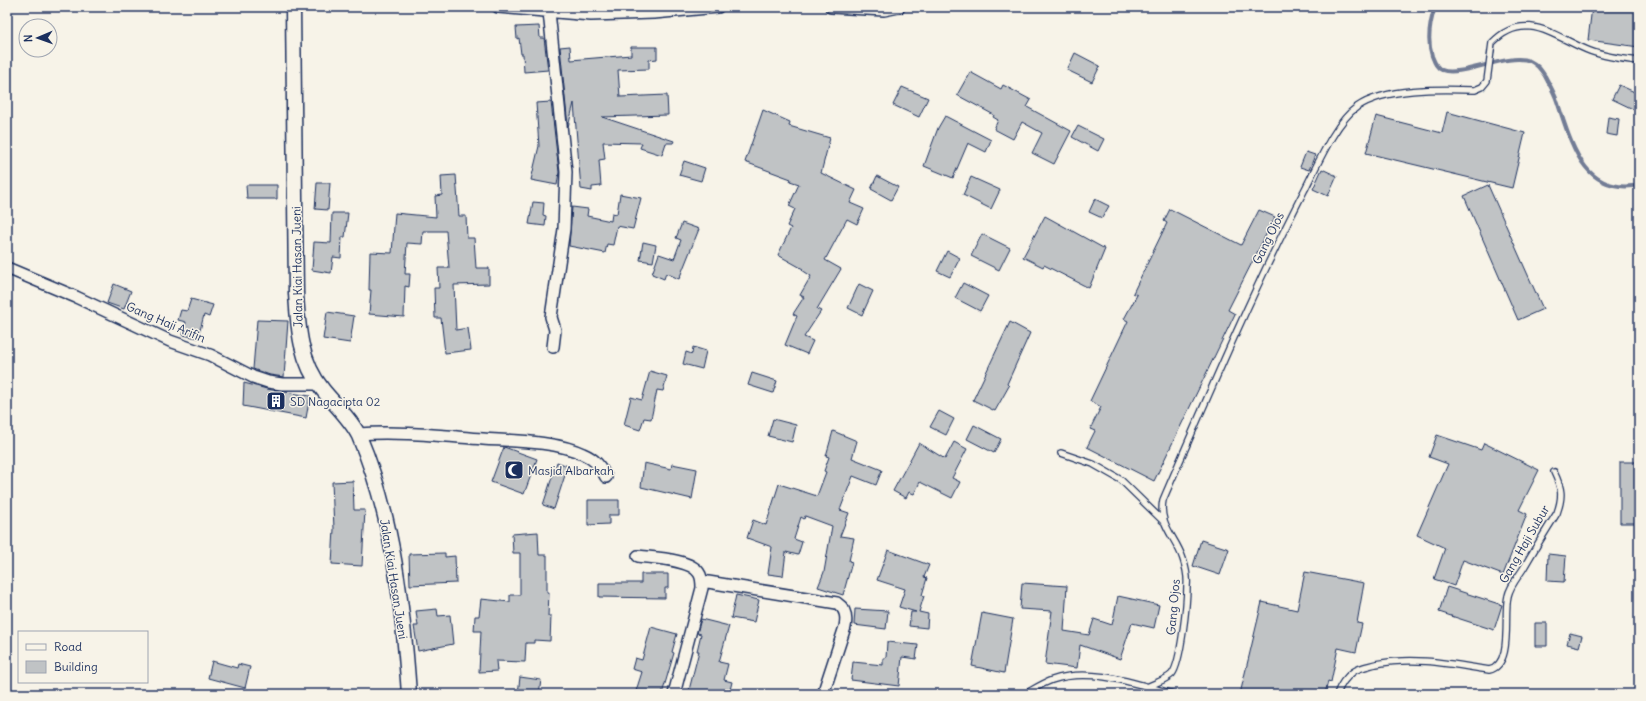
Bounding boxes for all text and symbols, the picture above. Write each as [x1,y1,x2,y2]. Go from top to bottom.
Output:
north arrow [18,18,58,58]
text: N [21,34,35,42]
street label: Jalan Kiai Hasan Jueni [288,206,306,328]
street label: Gang Ojos [1249,209,1287,267]
street label: Gang Haji Arifin [124,299,208,345]
building icon: SD Nagacipta 02 [265,390,287,412]
place label: SD Nagacipta 02 [290,394,381,409]
mosque icon: Masjid Albarkah [503,459,525,481]
place label: Masjid Albarkah [528,463,614,478]
street label: Gang Haji Subur [1496,502,1553,586]
street label: Jalan Kiai Hasan Jueni [377,518,411,640]
street label: Gang Ojos [1163,578,1183,636]
legend [18,631,148,683]
text: Road [54,639,82,654]
text: Building [54,659,98,674]

